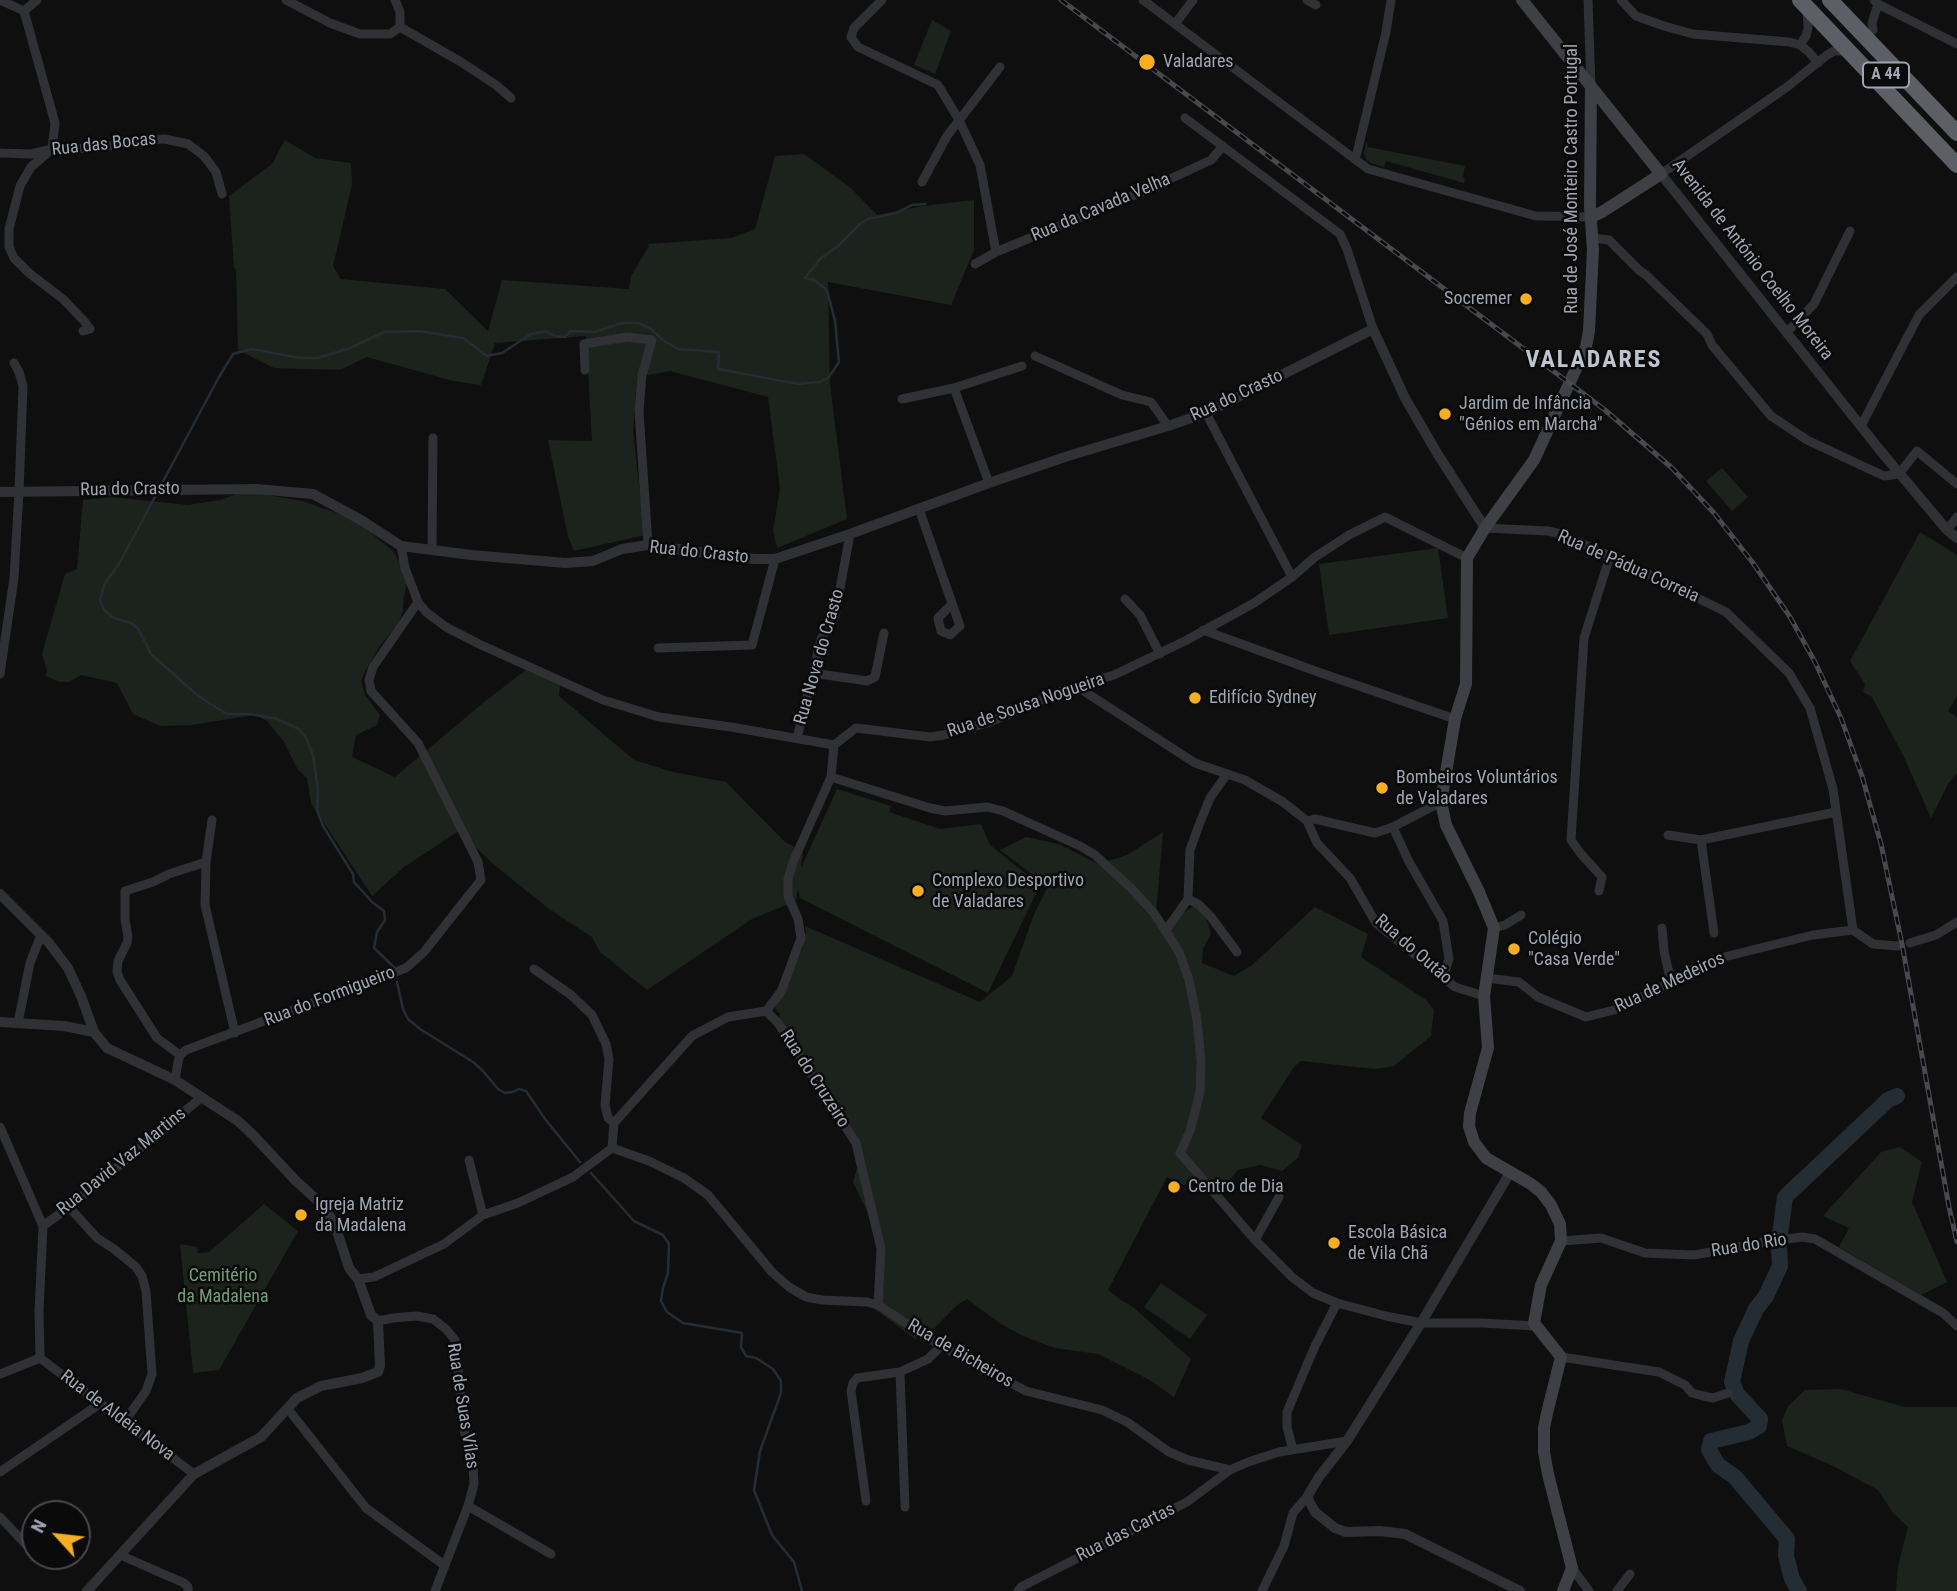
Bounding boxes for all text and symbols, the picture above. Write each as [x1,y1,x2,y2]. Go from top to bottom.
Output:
street label: Rua de José Monteiro Castro Portugal [1561,44,1583,314]
place label: Valadares [1163,51,1234,73]
marker: Valadares [1137,52,1157,72]
road number: A 44 [1863,62,1909,88]
street label: Rua das Bocas [51,129,157,161]
street label: Avenida de António Coelho Moreira [1667,155,1837,365]
street label: Rua da Cavada Velha [1028,169,1174,247]
place label: Socremer [1444,288,1512,310]
marker: Socremer [1518,291,1534,307]
district label: VALADARES [1527,347,1661,375]
street label: Rua do Crasto [1187,365,1287,427]
place label: Jardim de Infância "Génios em Marcha" [1459,393,1603,436]
marker: Jardim de Infância "Génios em Marcha" [1437,406,1453,422]
street label: Rua do Crasto [80,478,180,502]
street label: Rua de Pádua Correia [1554,526,1702,608]
street label: Rua do Crasto [648,537,750,569]
street label: Rua Nova do Crasto [790,587,850,727]
street label: Rua de Sousa Nogueira [945,669,1107,743]
place label: Edifício Sydney [1209,687,1317,709]
marker: Edifício Sydney [1187,690,1203,706]
place label: Bombeiros Voluntários de Valadares [1396,767,1558,810]
marker: Bombeiros Voluntários de Valadares [1374,780,1390,796]
place label: Complexo Desportivo de Valadares [932,870,1084,912]
marker: Complexo Desportivo de Valadares [910,883,926,899]
street label: Rua do Outão [1370,910,1456,990]
place label: Colégio "Casa Verde" [1528,928,1620,970]
marker: Colégio "Casa Verde" [1506,941,1522,957]
street label: Rua de Medeiros [1612,948,1728,1018]
street label: Rua do Formigueiro [262,962,398,1032]
street label: Rua do Cruzeiro [774,1026,854,1132]
street label: Rua David Vaz Martins [53,1103,191,1221]
place label: Centro de Dia [1188,1176,1284,1198]
marker: Centro de Dia [1166,1179,1182,1195]
place label: Igreja Matriz da Madalena [315,1194,406,1236]
marker: Igreja Matriz da Madalena [293,1207,309,1223]
place label: Escola Básica de Vila Chã [1348,1222,1447,1264]
street label: Rua do Rio [1710,1229,1788,1263]
marker: Escola Básica de Vila Chã [1326,1235,1342,1251]
park label: Cemitério da Madalena [177,1265,269,1308]
street label: Rua de Bicheiros [903,1315,1017,1393]
street label: Rua de Suas Vílas [441,1342,483,1470]
street label: Rua de Aldeia Nova [56,1366,178,1466]
street label: Rua das Cartas [1073,1499,1179,1567]
north arrow [21,1500,91,1570]
text: N [26,1516,52,1537]

